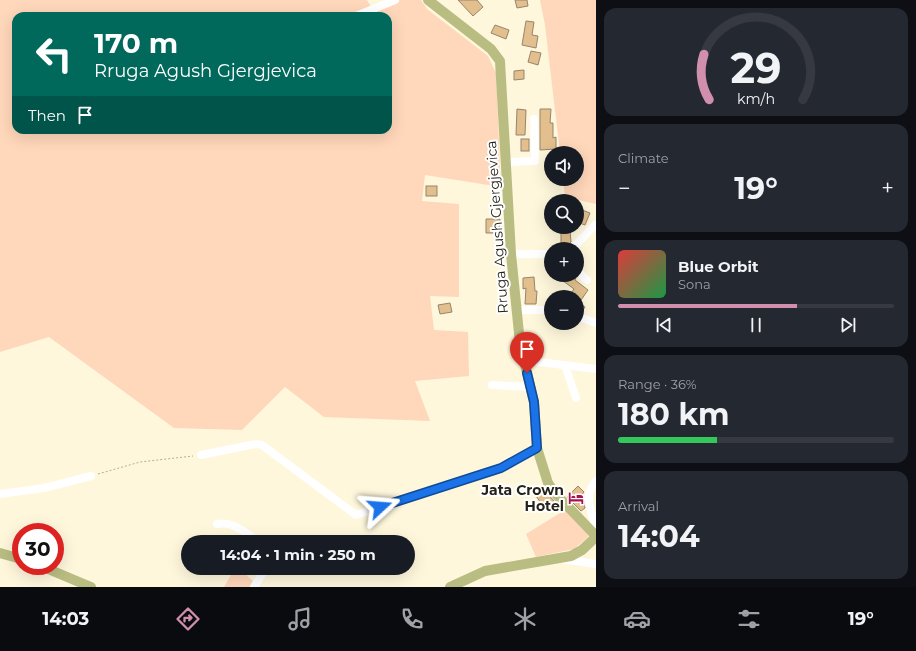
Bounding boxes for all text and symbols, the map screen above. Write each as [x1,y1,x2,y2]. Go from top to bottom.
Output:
text: 170 m [94,26,178,60]
icon: left [28,28,80,80]
text: 29 [730,43,782,93]
text: Rruga Agush Gjergjevica [94,60,317,82]
text: km/h [737,89,775,107]
icon: arrive [74,104,96,126]
text: Then [28,106,66,125]
street label: Rruga Agush Gjergjevica [482,140,512,314]
map controls [544,146,584,330]
button: sound [544,146,584,186]
text: Climate [618,150,669,166]
text: 19° [734,170,778,207]
text: − [618,175,631,202]
text: + [881,175,894,202]
button: search [544,194,584,234]
button: + [544,242,584,282]
text: Blue Orbit [678,257,758,276]
text: Sona [678,276,711,292]
button: − [544,290,584,330]
icon: previous [653,314,675,336]
icon: pause [745,314,767,336]
icon: next [837,314,859,336]
pin [510,332,544,373]
icon: arrive [516,338,538,360]
text: Range · 36% [618,376,696,392]
text: 180 km [618,396,729,433]
place label: Jata Crown Hotel [481,481,564,515]
position arrow [359,486,401,528]
hotel icon: Jata Crown Hotel [567,489,585,507]
text: Arrival [618,498,659,514]
text: 14:04 [618,518,700,555]
speed limit sign: 30 [12,523,64,575]
text: 14:04 · 1 min · 250 m [220,545,376,564]
icon: directions [174,605,202,633]
icon: music [286,605,314,633]
icon: phone [398,605,426,633]
icon: climate [511,605,539,633]
icon: car [623,605,651,633]
icon: filters [735,605,763,633]
text: 14:03 [42,608,89,630]
text: 19° [848,608,874,630]

